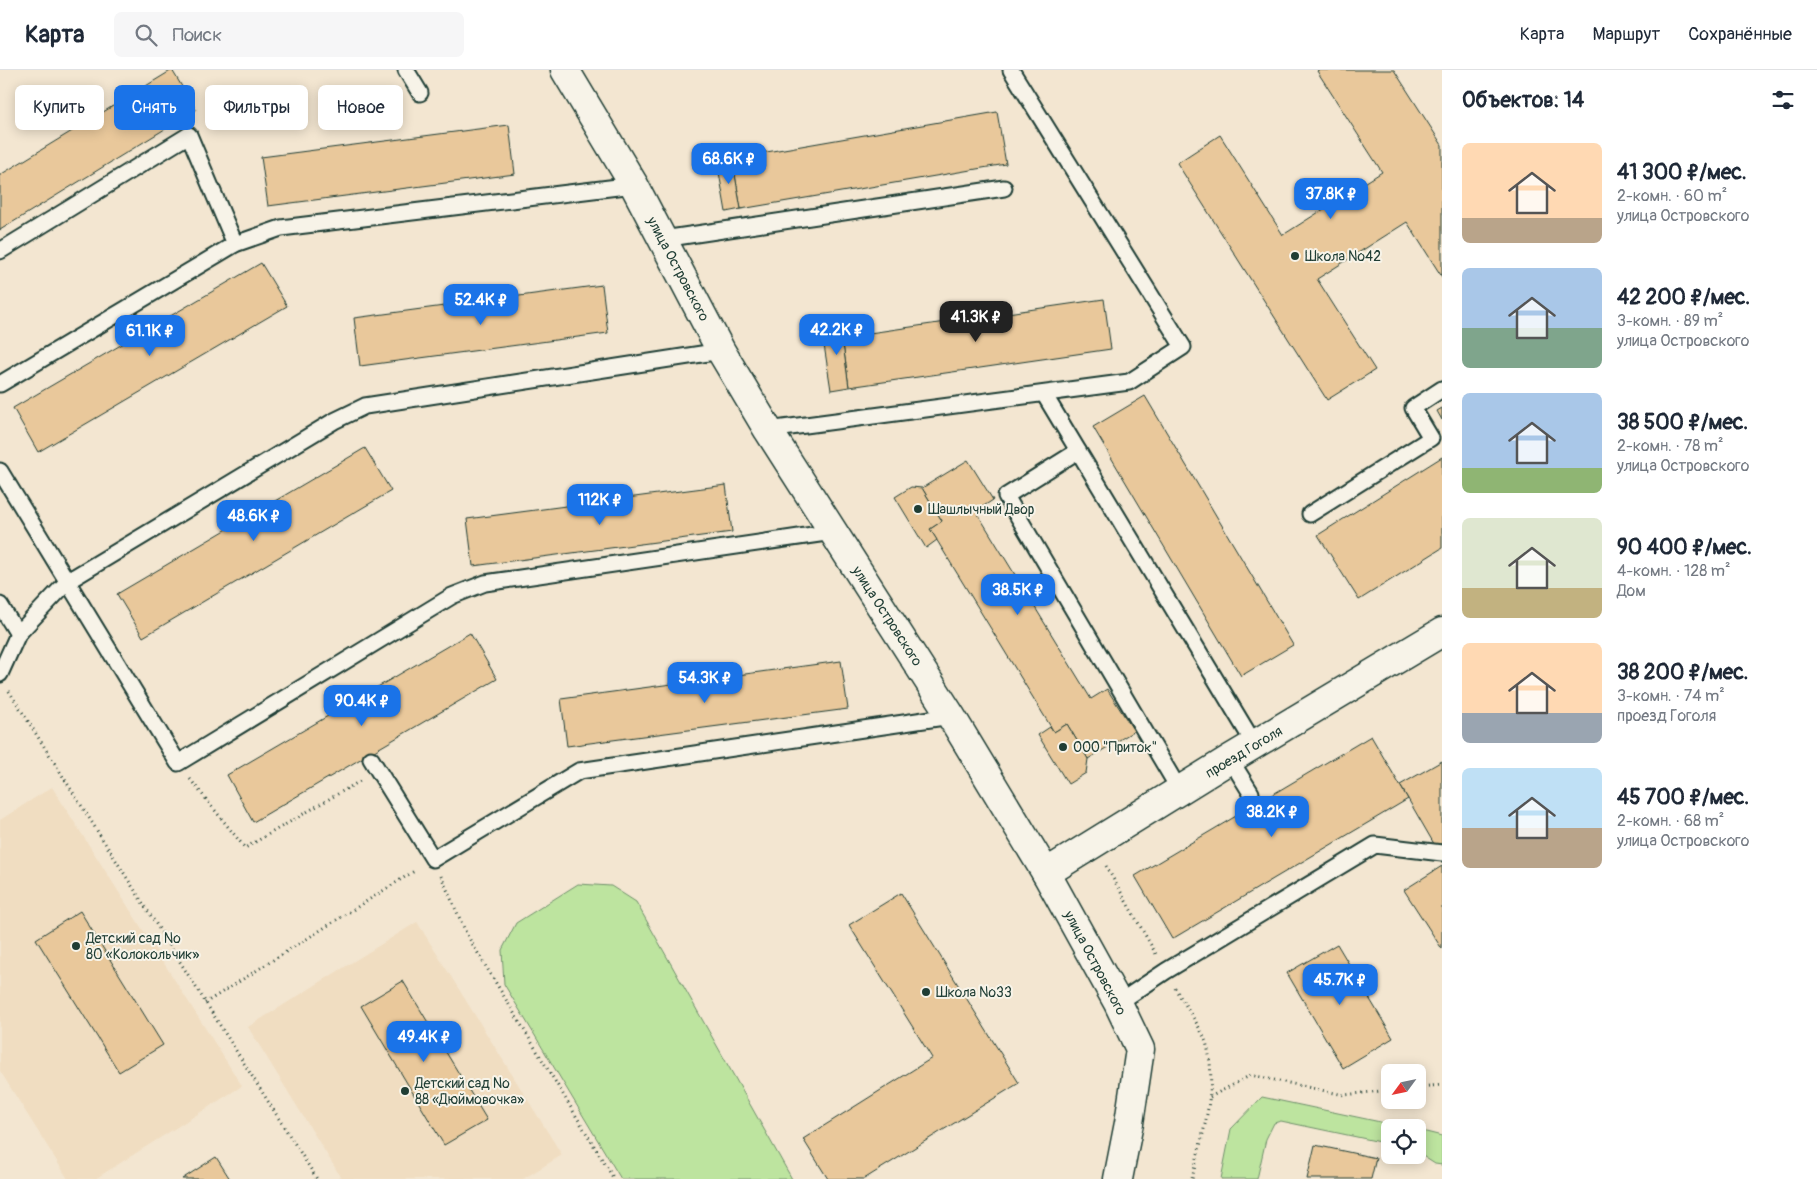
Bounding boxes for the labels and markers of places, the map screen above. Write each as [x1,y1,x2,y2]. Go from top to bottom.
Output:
pin: 68.6K ₽ [683,142,775,185]
pin: 37.8K ₽ [1285,178,1377,220]
place label: Школа №42 [1305,248,1381,265]
marker: Школа №42 [1289,250,1301,262]
pin: 52.4K ₽ [435,284,527,326]
pin: 41.3K ₽ [930,300,1022,343]
pin: 61.1K ₽ [104,314,196,357]
pin: 42.2K ₽ [791,314,883,356]
pin: 112K ₽ [559,484,641,526]
pin: 48.6K ₽ [208,500,300,542]
place label: Шашлычный Двор [928,501,1035,518]
marker: Шашлычный Двор [912,503,924,515]
pin: 38.5K ₽ [972,574,1064,616]
pin: 54.3K ₽ [659,662,751,704]
pin: 90.4K ₽ [316,684,408,727]
place label: ООО "Приток" [1073,739,1157,756]
marker: ООО "Приток" [1057,741,1069,753]
pin: 38.2K ₽ [1226,796,1318,838]
place label: Детский сад № 80 «Колокольчик» [85,930,199,963]
marker: Детский сад № 80 «Колокольчик» [70,940,82,952]
pin: 45.7K ₽ [1294,964,1386,1006]
place label: Школа №33 [936,984,1012,1001]
marker: Школа №33 [920,986,932,998]
pin: 49.4K ₽ [378,1020,470,1063]
place label: Детский сад № 88 «Дюймовочка» [414,1075,524,1108]
marker: Детский сад № 88 «Дюймовочка» [399,1085,411,1097]

